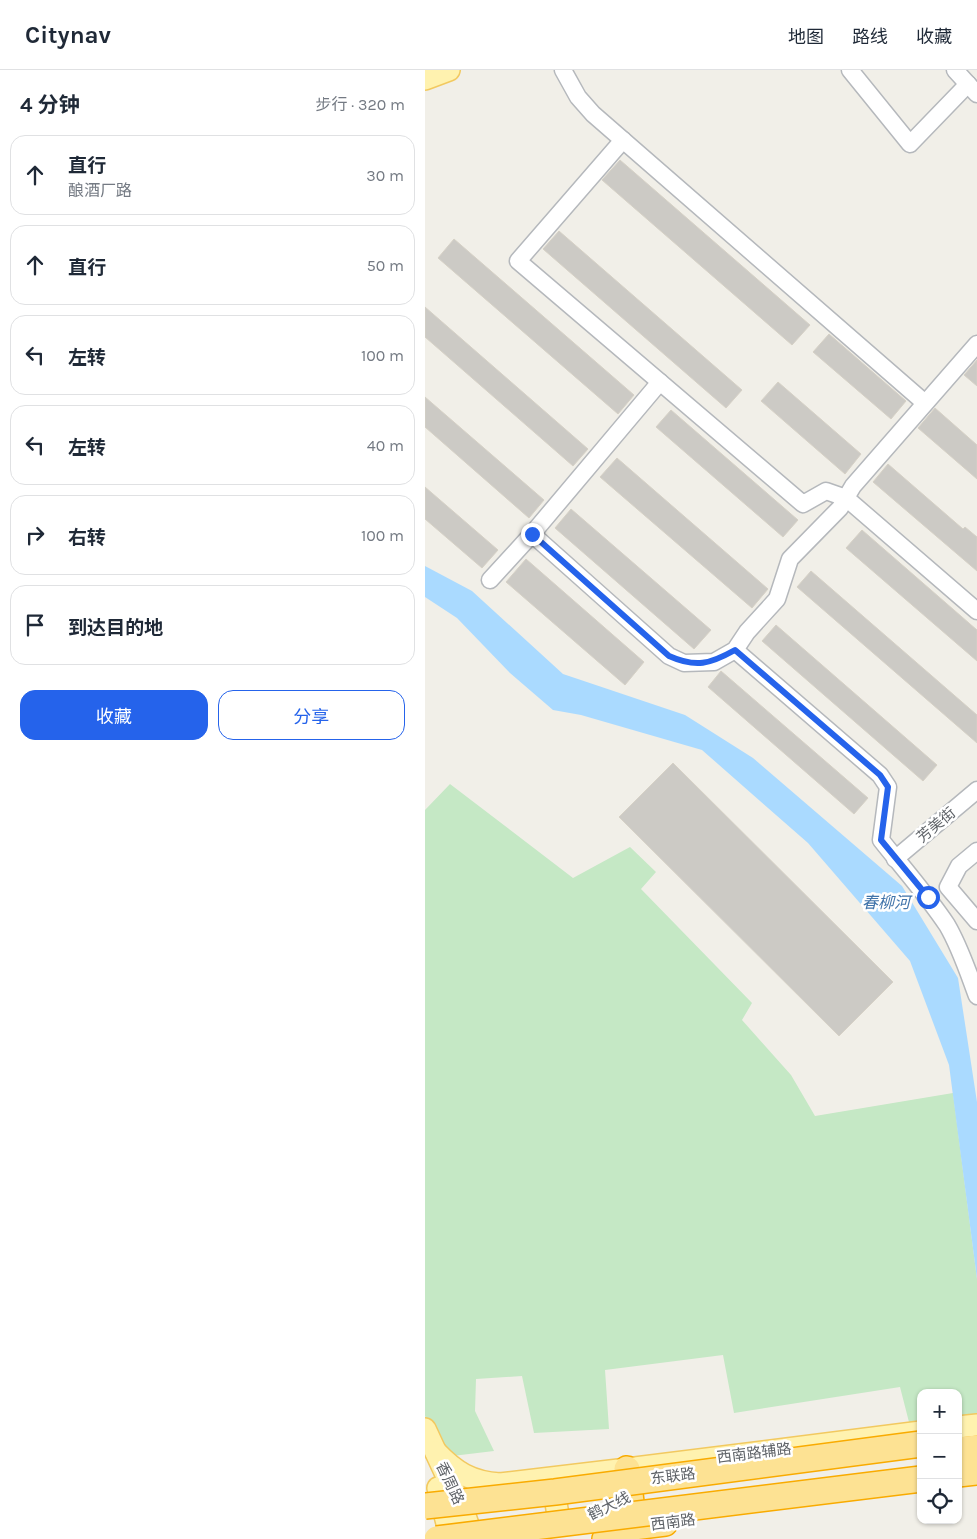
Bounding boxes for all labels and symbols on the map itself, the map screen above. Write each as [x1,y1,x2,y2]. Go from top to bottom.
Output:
route end [521,523,544,546]
street label: 芳美街 [913,804,959,846]
route start [917,886,940,909]
water label: 春柳河 [862,893,913,912]
street label: 西南路辅路 [716,1439,792,1467]
street label: 香周路 [432,1459,468,1507]
street label: 东联路 [650,1464,696,1488]
street label: 鹤大线 [585,1488,633,1524]
street label: 西南路 [650,1510,696,1534]

